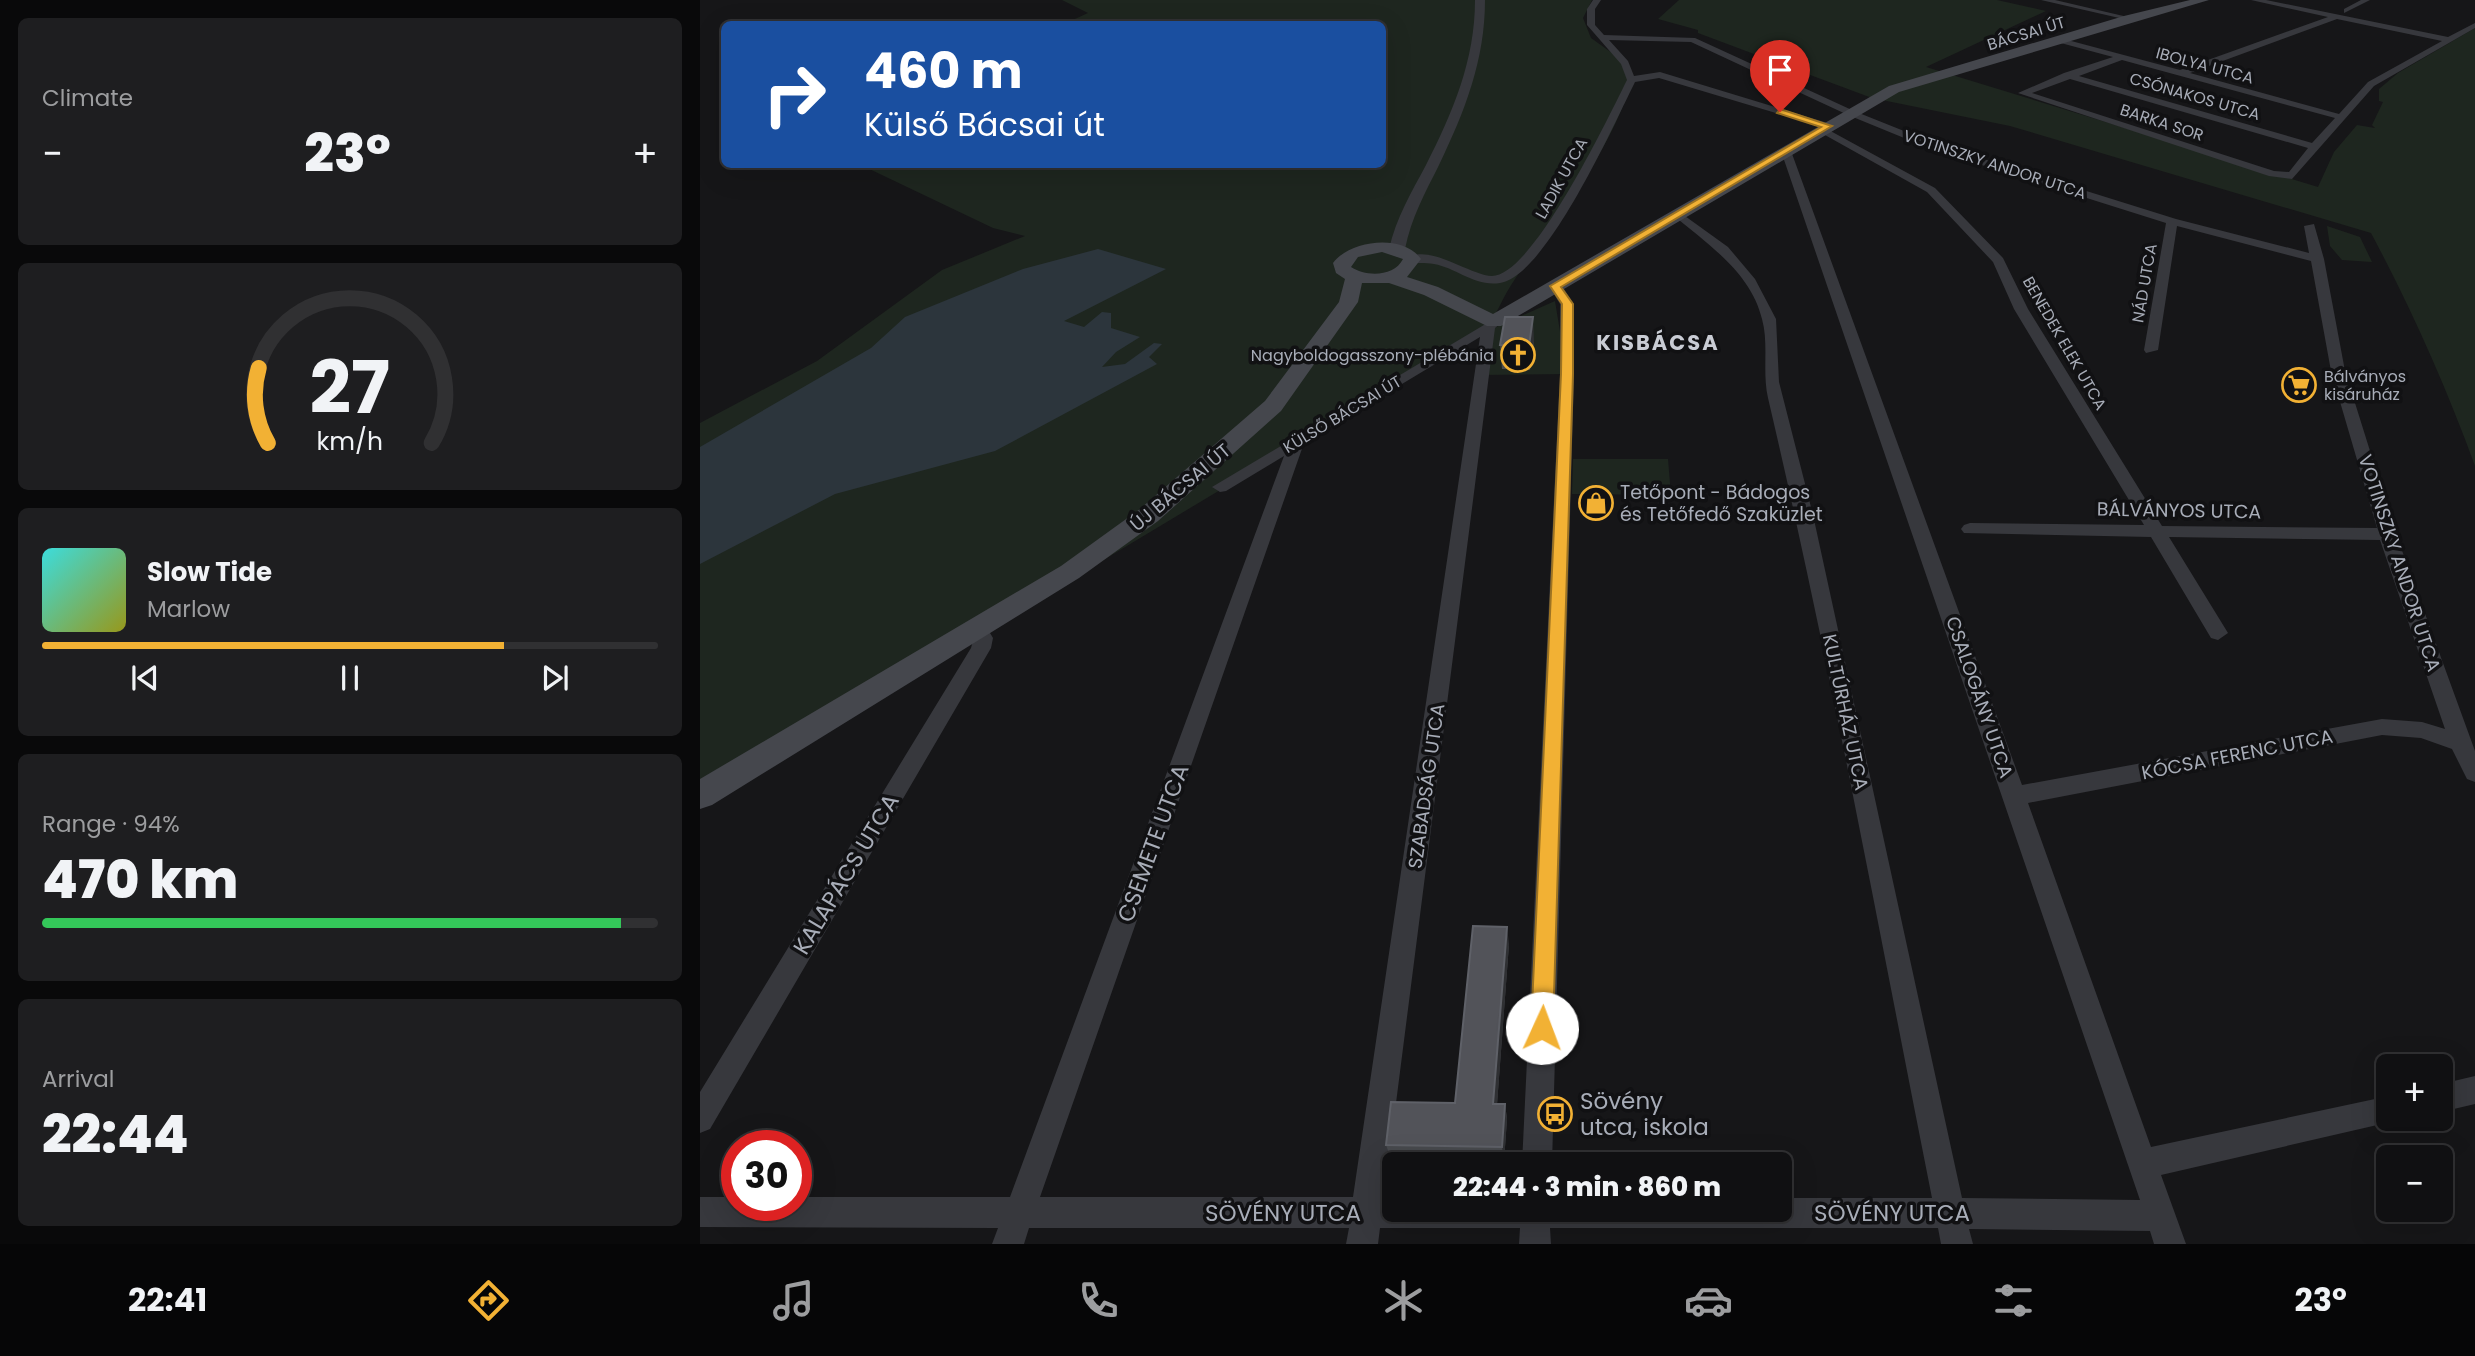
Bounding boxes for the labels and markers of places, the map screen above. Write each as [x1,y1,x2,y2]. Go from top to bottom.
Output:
pin [1750,40,1810,112]
church icon: Nagyboldogasszony-plébánia [1499,336,1537,374]
place label: Nagyboldogasszony-plébánia [1251,344,1494,367]
place label: Bálványos kisáruház [2324,365,2406,406]
supermarket icon: Bálványos kisáruház [2280,366,2318,404]
place label: Tetőpont - Bádogos és Tetőfedő Szaküzlet [1620,479,1823,528]
shop icon: Tetőpont - Bádogos és Tetőfedő Szaküzlet [1577,484,1615,522]
place label: Sövény utca, iskola [1580,1085,1709,1143]
bus stop icon: Sövény utca, iskola [1536,1095,1574,1133]

